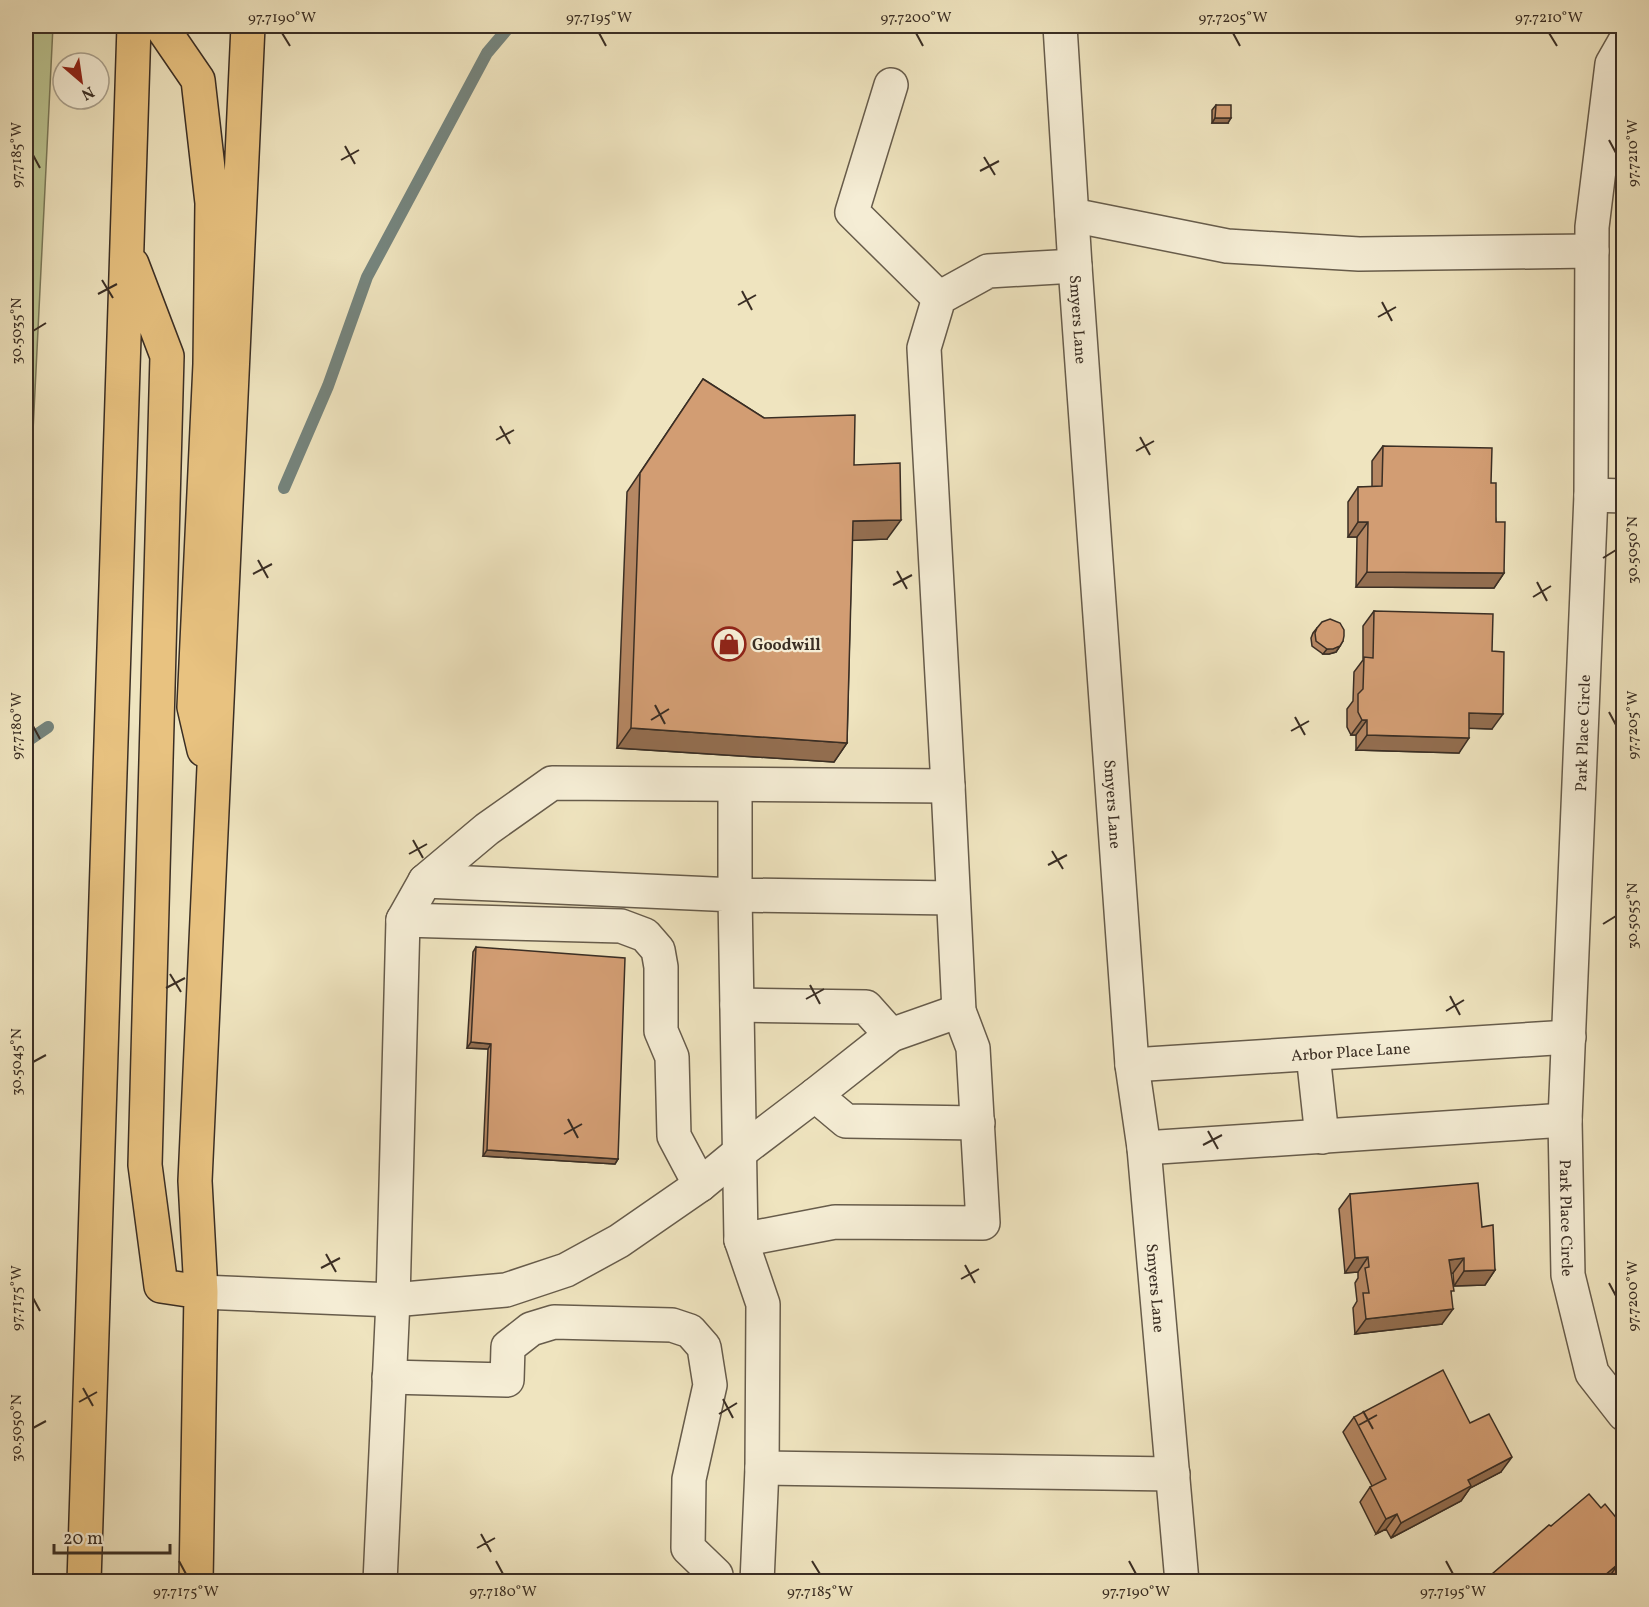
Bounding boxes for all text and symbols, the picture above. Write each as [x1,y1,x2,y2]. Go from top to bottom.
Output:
text: 97.7190°W [248,8,316,29]
text: 97.7195°W [566,8,632,29]
text: 97.7200°W [880,8,952,29]
text: 97.7205°W [1198,8,1268,29]
text: 97.7210°W [1515,8,1583,29]
north arrow [51,51,111,111]
text: N [77,80,98,105]
text: 97.7210°W [1623,119,1644,187]
text: 97.7185°W [7,122,28,188]
street label: Smyers Lane [1063,274,1091,365]
text: 30.5035°N [7,298,28,364]
text: 30.5050°N [1623,516,1644,584]
shop icon: Goodwill [711,626,747,662]
place label: Goodwill [752,635,821,657]
street label: Park Place Circle [1571,674,1597,792]
text: 97.7205°W [1623,690,1644,760]
text: 97.7180°W [7,692,28,760]
street label: Smyers Lane [1097,759,1126,850]
text: 30.5055°N [1623,883,1644,949]
text: 30.5045°N [7,1028,28,1096]
street label: Arbor Place Lane [1290,1038,1411,1068]
street label: Park Place Circle [1553,1159,1577,1277]
street label: Smyers Lane [1139,1243,1169,1334]
text: 97.7200°W [1623,1260,1644,1332]
text: 97.7175°W [7,1265,28,1331]
text: 30.5050°N [7,1394,28,1462]
scale bar [54,1517,170,1555]
text: 20 m [63,1527,103,1552]
text: 97.7175°W [153,1582,219,1603]
text: 97.7180°W [469,1582,537,1603]
text: 97.7185°W [787,1582,853,1603]
text: 97.7190°W [1102,1582,1170,1603]
text: 97.7195°W [1420,1582,1486,1603]

